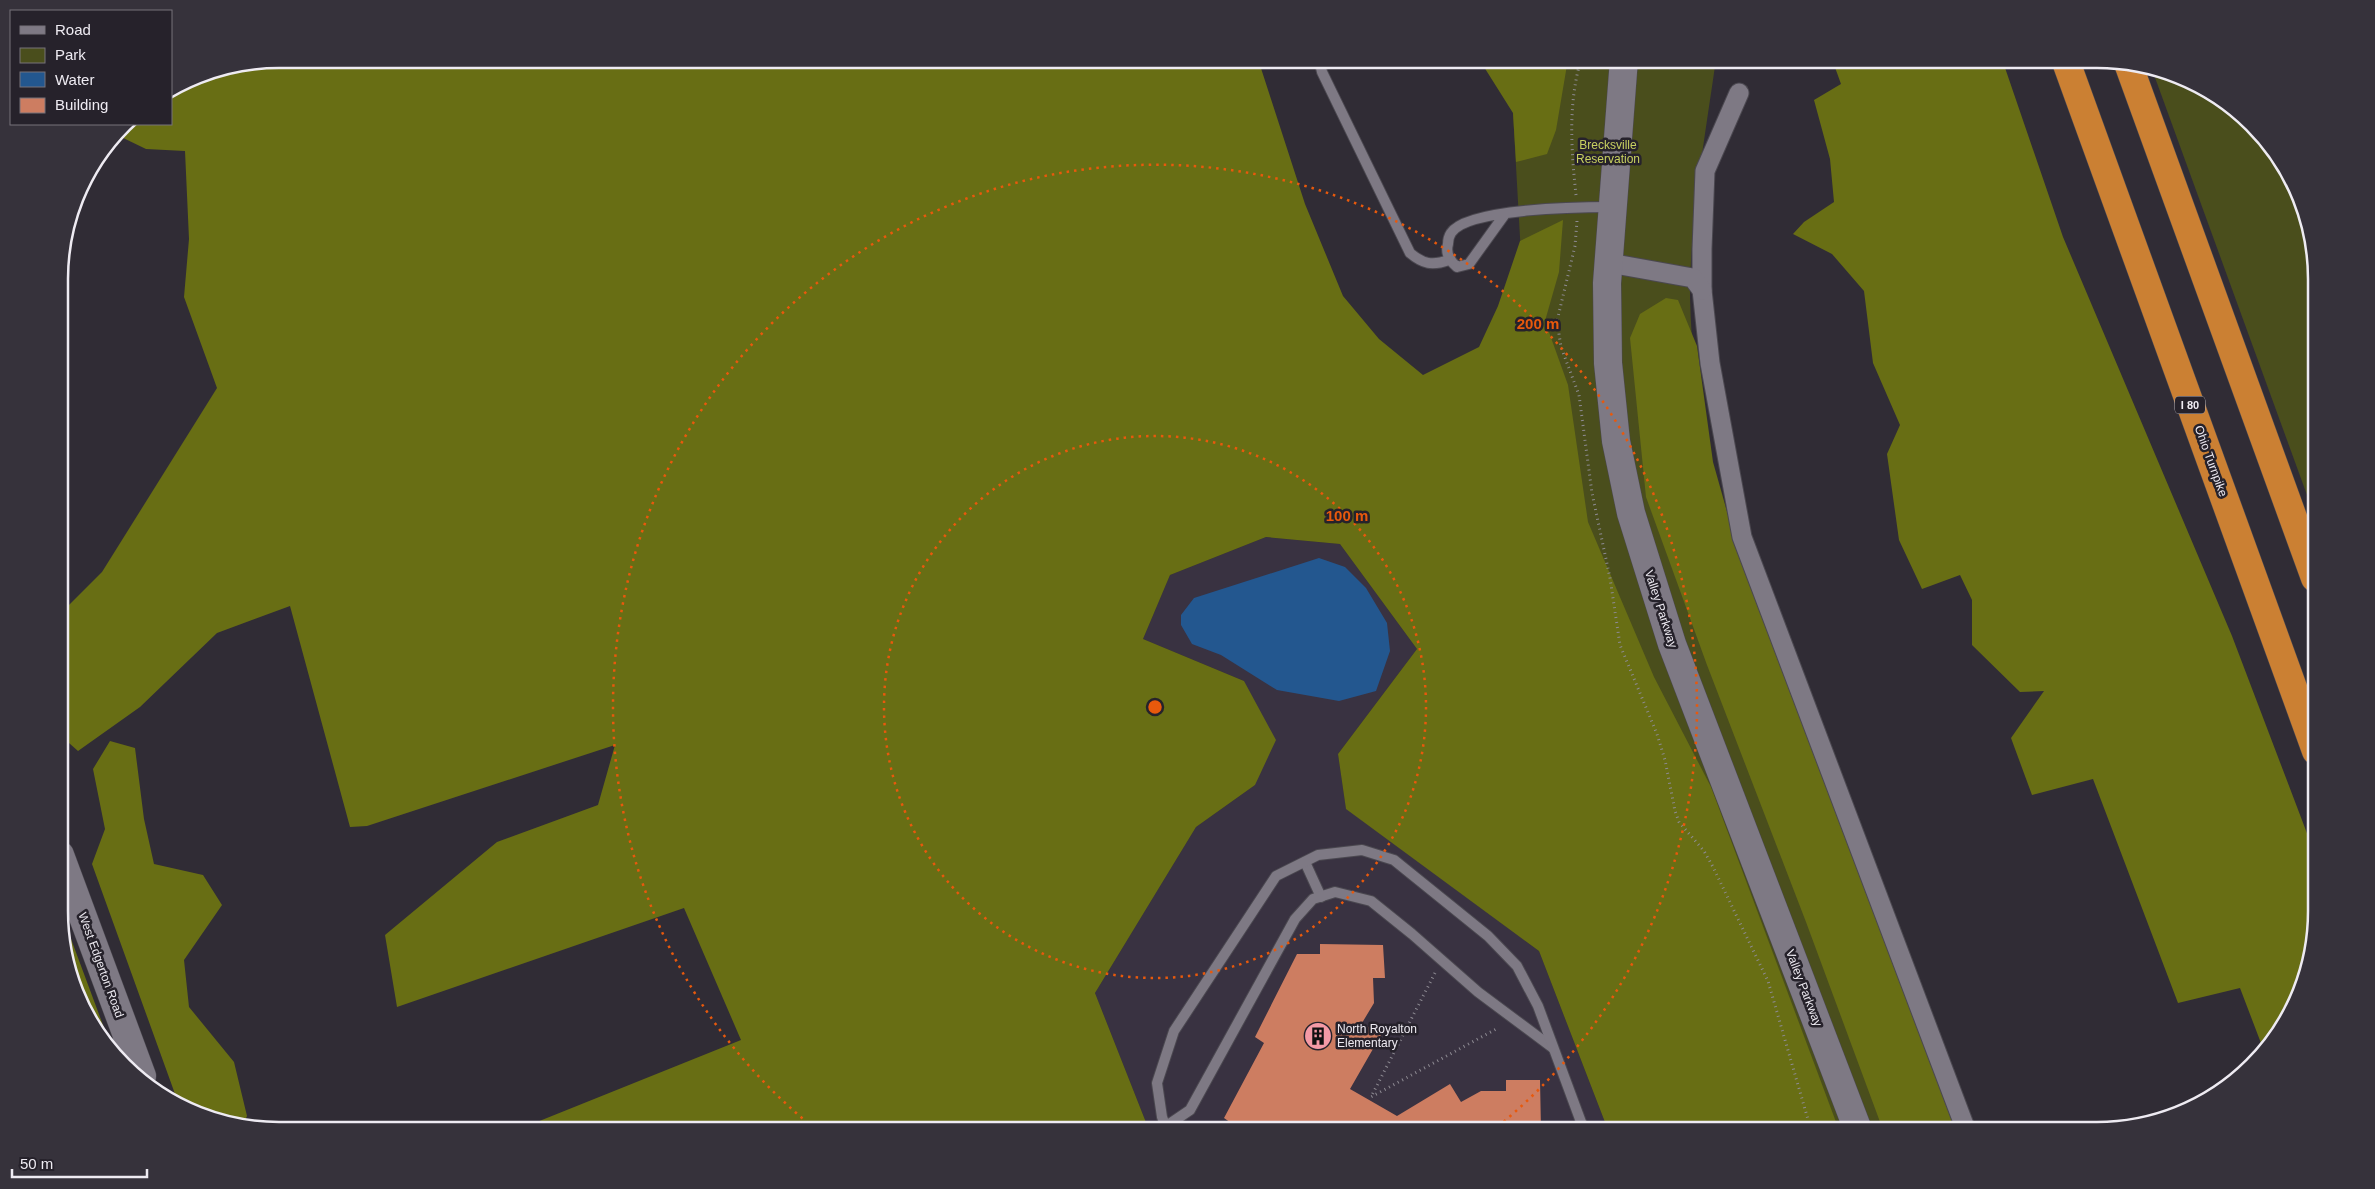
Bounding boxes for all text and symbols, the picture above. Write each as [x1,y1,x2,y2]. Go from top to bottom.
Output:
legend [10,10,172,125]
text: Road [55,21,91,38]
text: Park [55,46,86,63]
text: Water [55,71,94,88]
text: Building [55,96,108,113]
park label: Brecksville Reservation [1576,138,1640,166]
text: 200 m [1517,315,1559,332]
road number: I 80 [2175,396,2205,414]
street label: Ohio Turnpike [2192,423,2230,499]
text: 100 m [1326,507,1368,524]
street label: Valley Parkway [1642,568,1680,650]
centre of rings [1146,698,1164,716]
street label: West Edgerton Road [75,910,127,1020]
street label: Valley Parkway [1783,948,1825,1028]
building icon: North Royalton Elementary [1303,1021,1333,1051]
place label: North Royalton Elementary [1337,1022,1417,1050]
scale bar [12,1146,148,1178]
text: 50 m [20,1155,53,1172]

